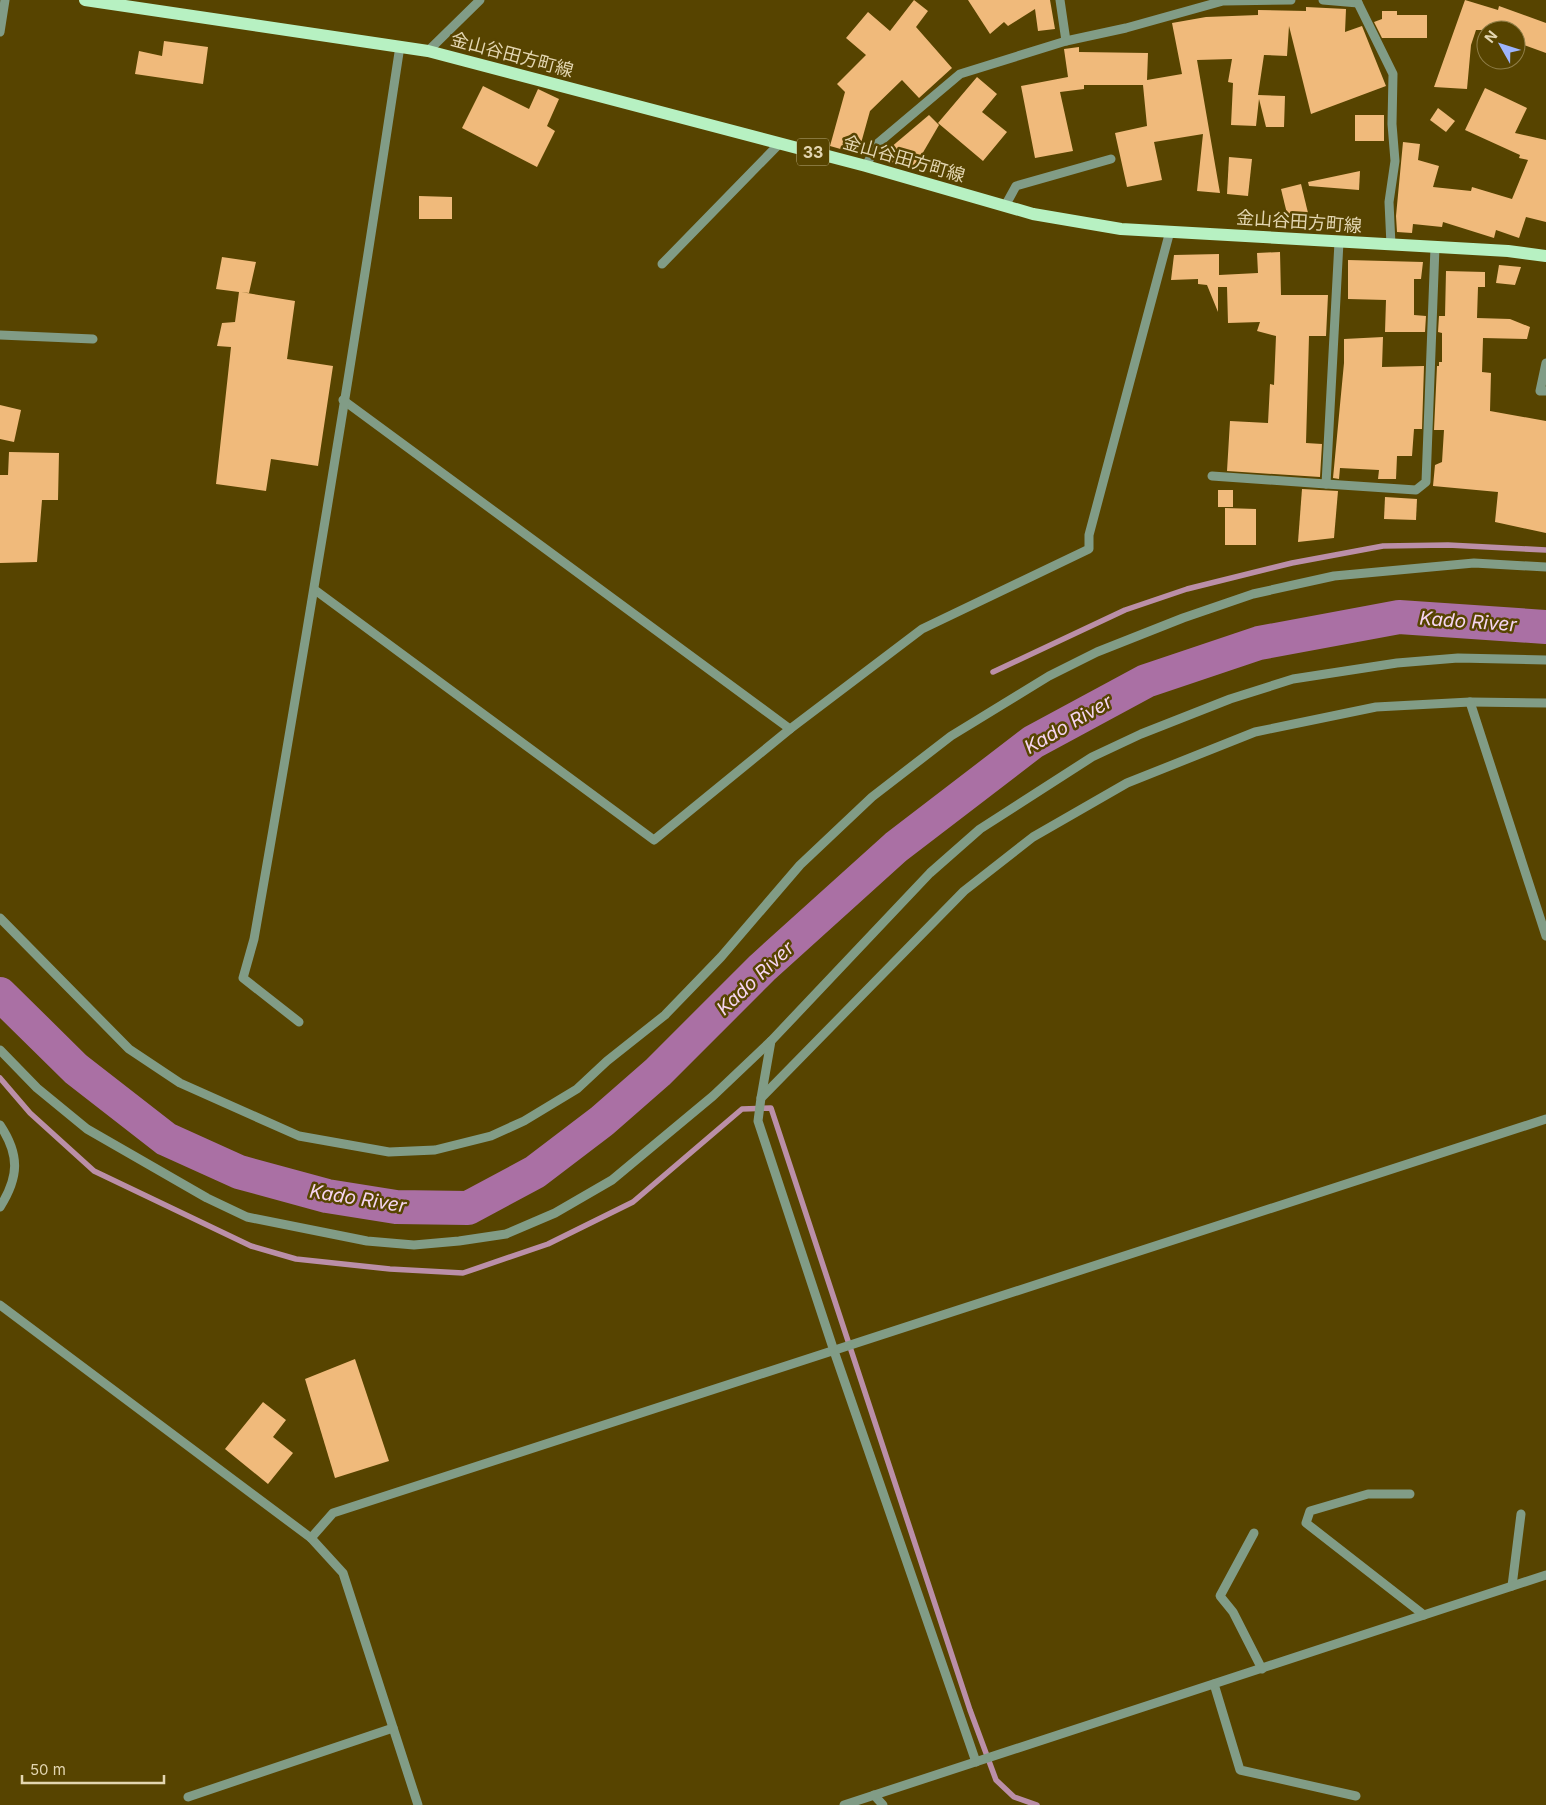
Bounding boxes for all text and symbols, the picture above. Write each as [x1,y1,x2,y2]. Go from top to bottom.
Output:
north arrow [1476,20,1526,70]
text: N [1481,27,1500,46]
street label: 金山谷田方町線 [449,28,576,81]
street label: 金山谷田方町線 [841,131,968,186]
road number: 33 [797,138,829,166]
street label: 金山谷田方町線 [1235,207,1363,236]
water label: Kado River [1419,607,1518,636]
water label: Kado River [1020,690,1117,759]
water label: Kado River [712,936,799,1020]
water label: Kado River [308,1180,409,1218]
scale bar [22,1752,165,1784]
text: 50 m [30,1760,66,1779]

